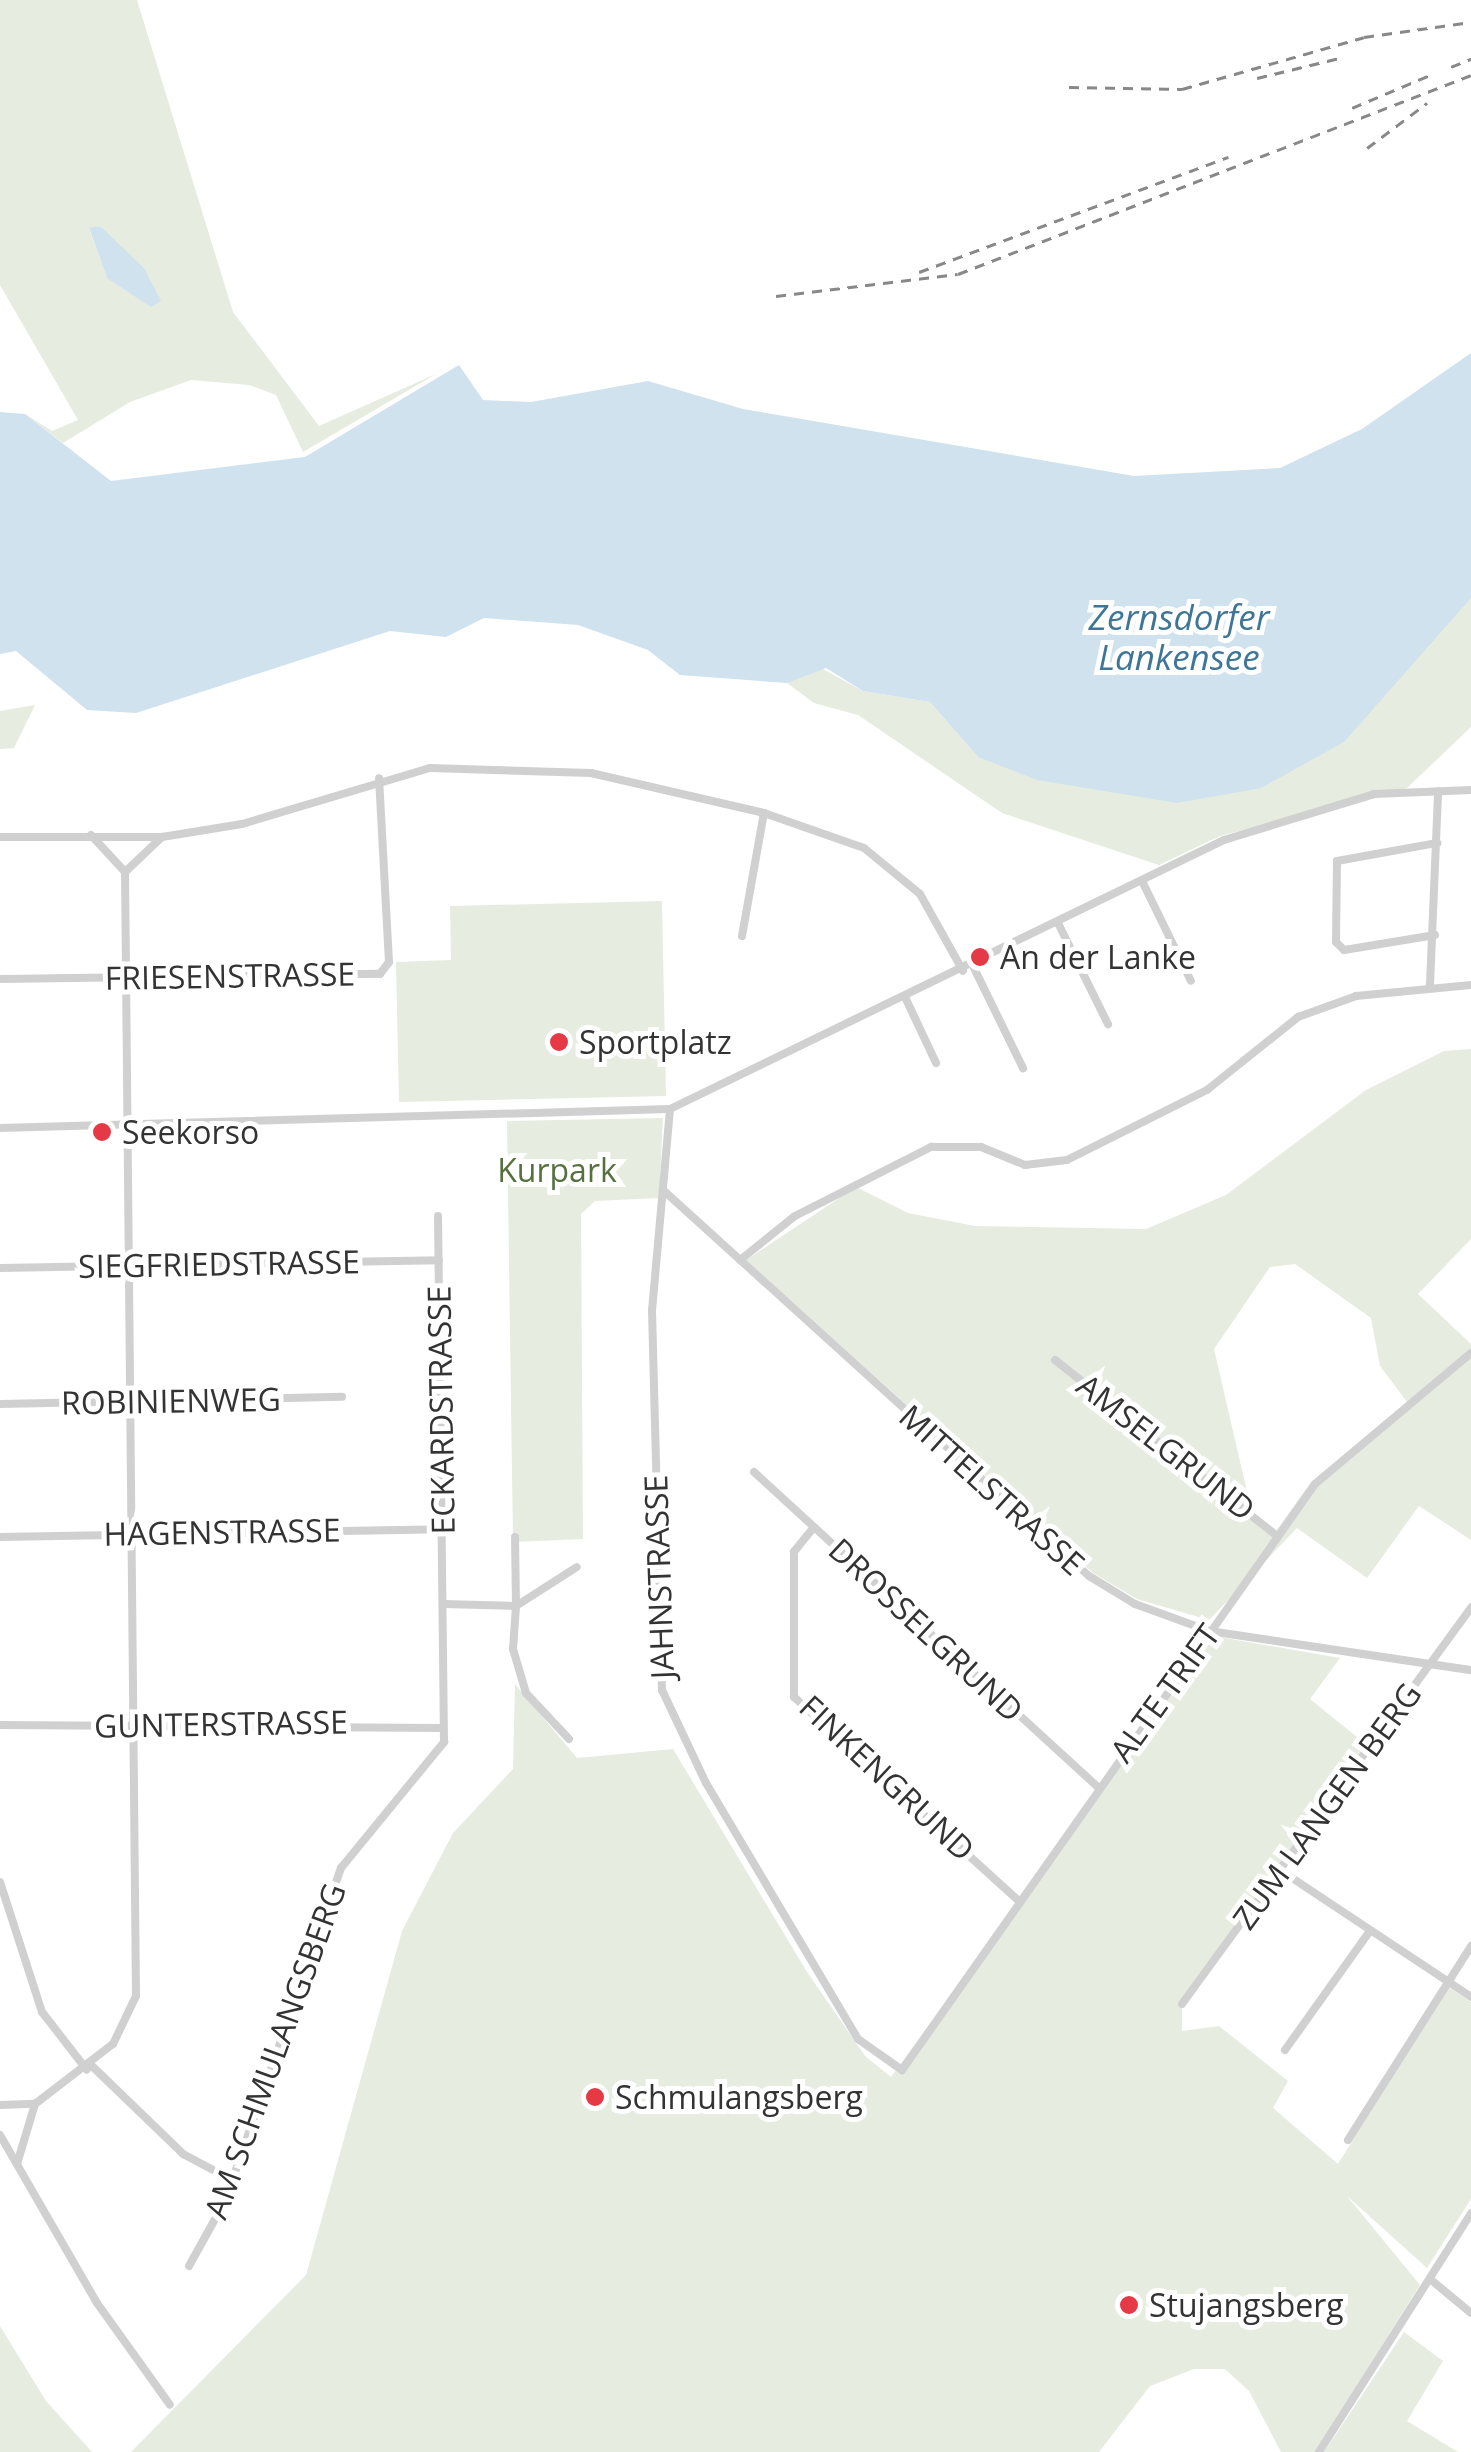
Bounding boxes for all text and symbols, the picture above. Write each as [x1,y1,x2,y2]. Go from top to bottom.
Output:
water label: Zernsdorfer Lankensee [1088,596,1270,678]
place label: An der Lanke [1000,938,1196,976]
marker: An der Lanke [969,946,991,968]
street label: FRIESENSTRASSE [104,955,356,997]
place label: Sportplatz [579,1023,732,1061]
marker: Sportplatz [548,1031,570,1053]
place label: Seekorso [122,1113,259,1151]
marker: Seekorso [91,1121,113,1143]
park label: Kurpark [497,1151,617,1189]
street label: SIEGFRIEDSTRASSE [78,1242,360,1286]
street label: ECKARDSTRASSE [420,1285,462,1535]
street label: AMSELGRUND [1070,1366,1262,1528]
street label: ROBINIENWEG [61,1380,281,1422]
street label: MITTELSTRASSE [892,1397,1092,1583]
street label: JAHNSTRASSE [636,1474,682,1680]
street label: HAGENSTRASSE [103,1511,341,1553]
street label: DROSSELGRUND [821,1530,1031,1730]
street label: ALTE TRIFT [1102,1617,1228,1769]
street label: ZUM LANGEN BERG [1225,1676,1429,1936]
street label: FINKENGRUND [792,1687,982,1869]
street label: GUNTERSTRASSE [94,1703,348,1745]
street label: AM SCHMULANGSBERG [196,1878,354,2224]
place label: Schmulangsberg [615,2078,863,2116]
marker: Schmulangsberg [584,2086,606,2108]
place label: Stujangsberg [1149,2286,1344,2324]
marker: Stujangsberg [1118,2294,1140,2316]

